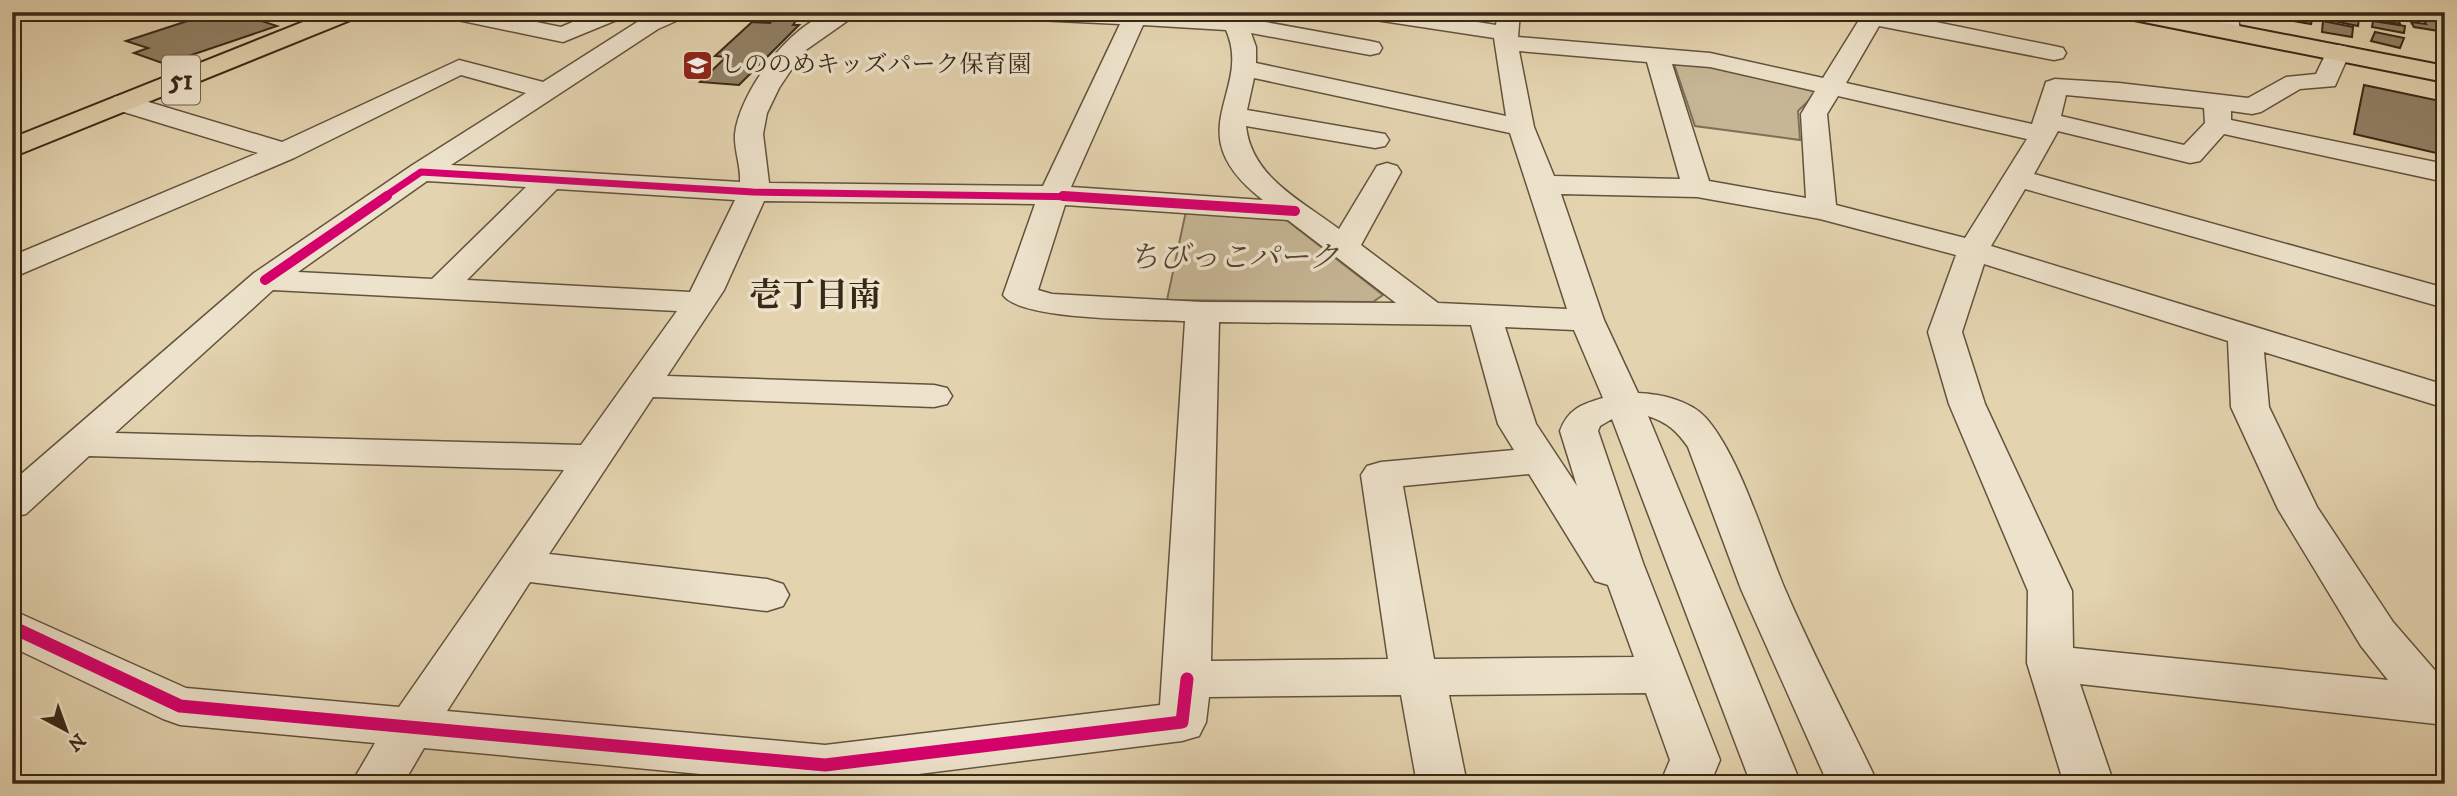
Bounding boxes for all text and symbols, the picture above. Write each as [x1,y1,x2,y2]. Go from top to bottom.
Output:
school or university icon: しののめキッズパーク保育園 [680,48,714,82]
place label: しののめキッズパーク保育園 [720,50,1032,80]
road number: 51 [162,56,200,104]
park label: ちびっこパーク [1129,240,1339,277]
district label: 壱丁目南 [749,276,881,317]
north arrow [32,694,102,764]
text: N [62,728,90,756]

